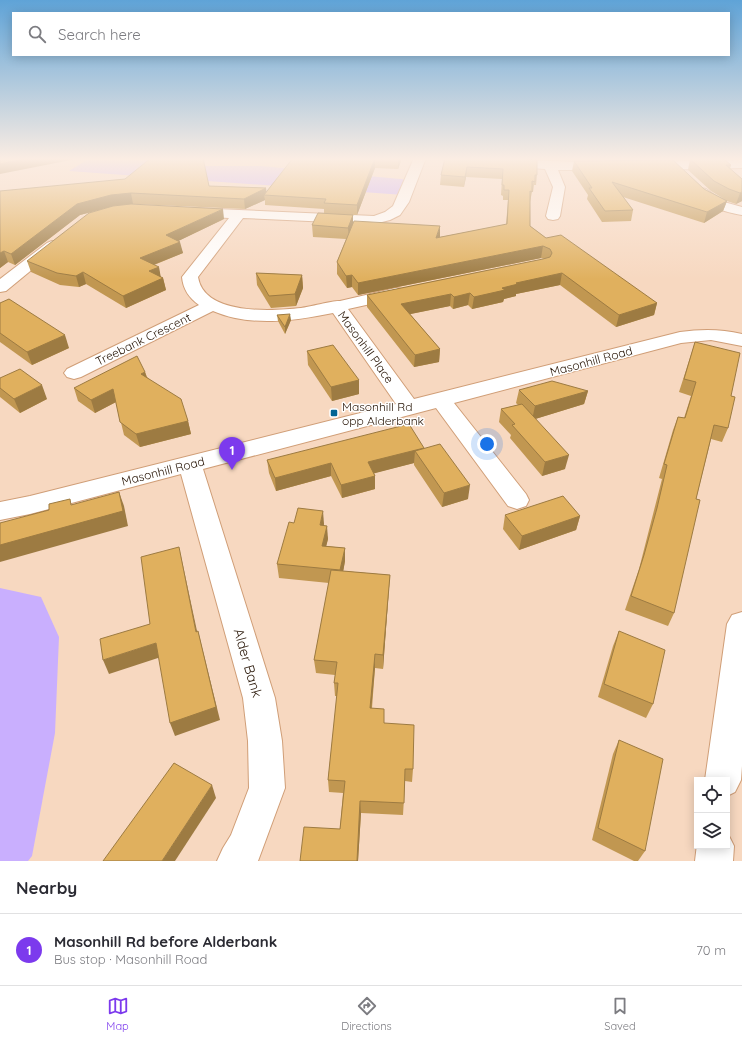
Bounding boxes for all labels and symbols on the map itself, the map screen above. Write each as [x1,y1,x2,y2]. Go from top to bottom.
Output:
street label: Masonhill Place [335,308,397,386]
street label: Treebank Crescent [93,309,193,369]
street label: Masonhill Road [548,343,634,379]
place label: Masonhill Rd opp Alderbank [342,399,424,428]
marker: Masonhill Rd opp Alderbank [329,408,339,418]
your location [477,434,497,454]
pin: 1 [219,437,245,470]
street label: Masonhill Road [120,453,206,489]
street label: Alder Bank [230,626,266,700]

